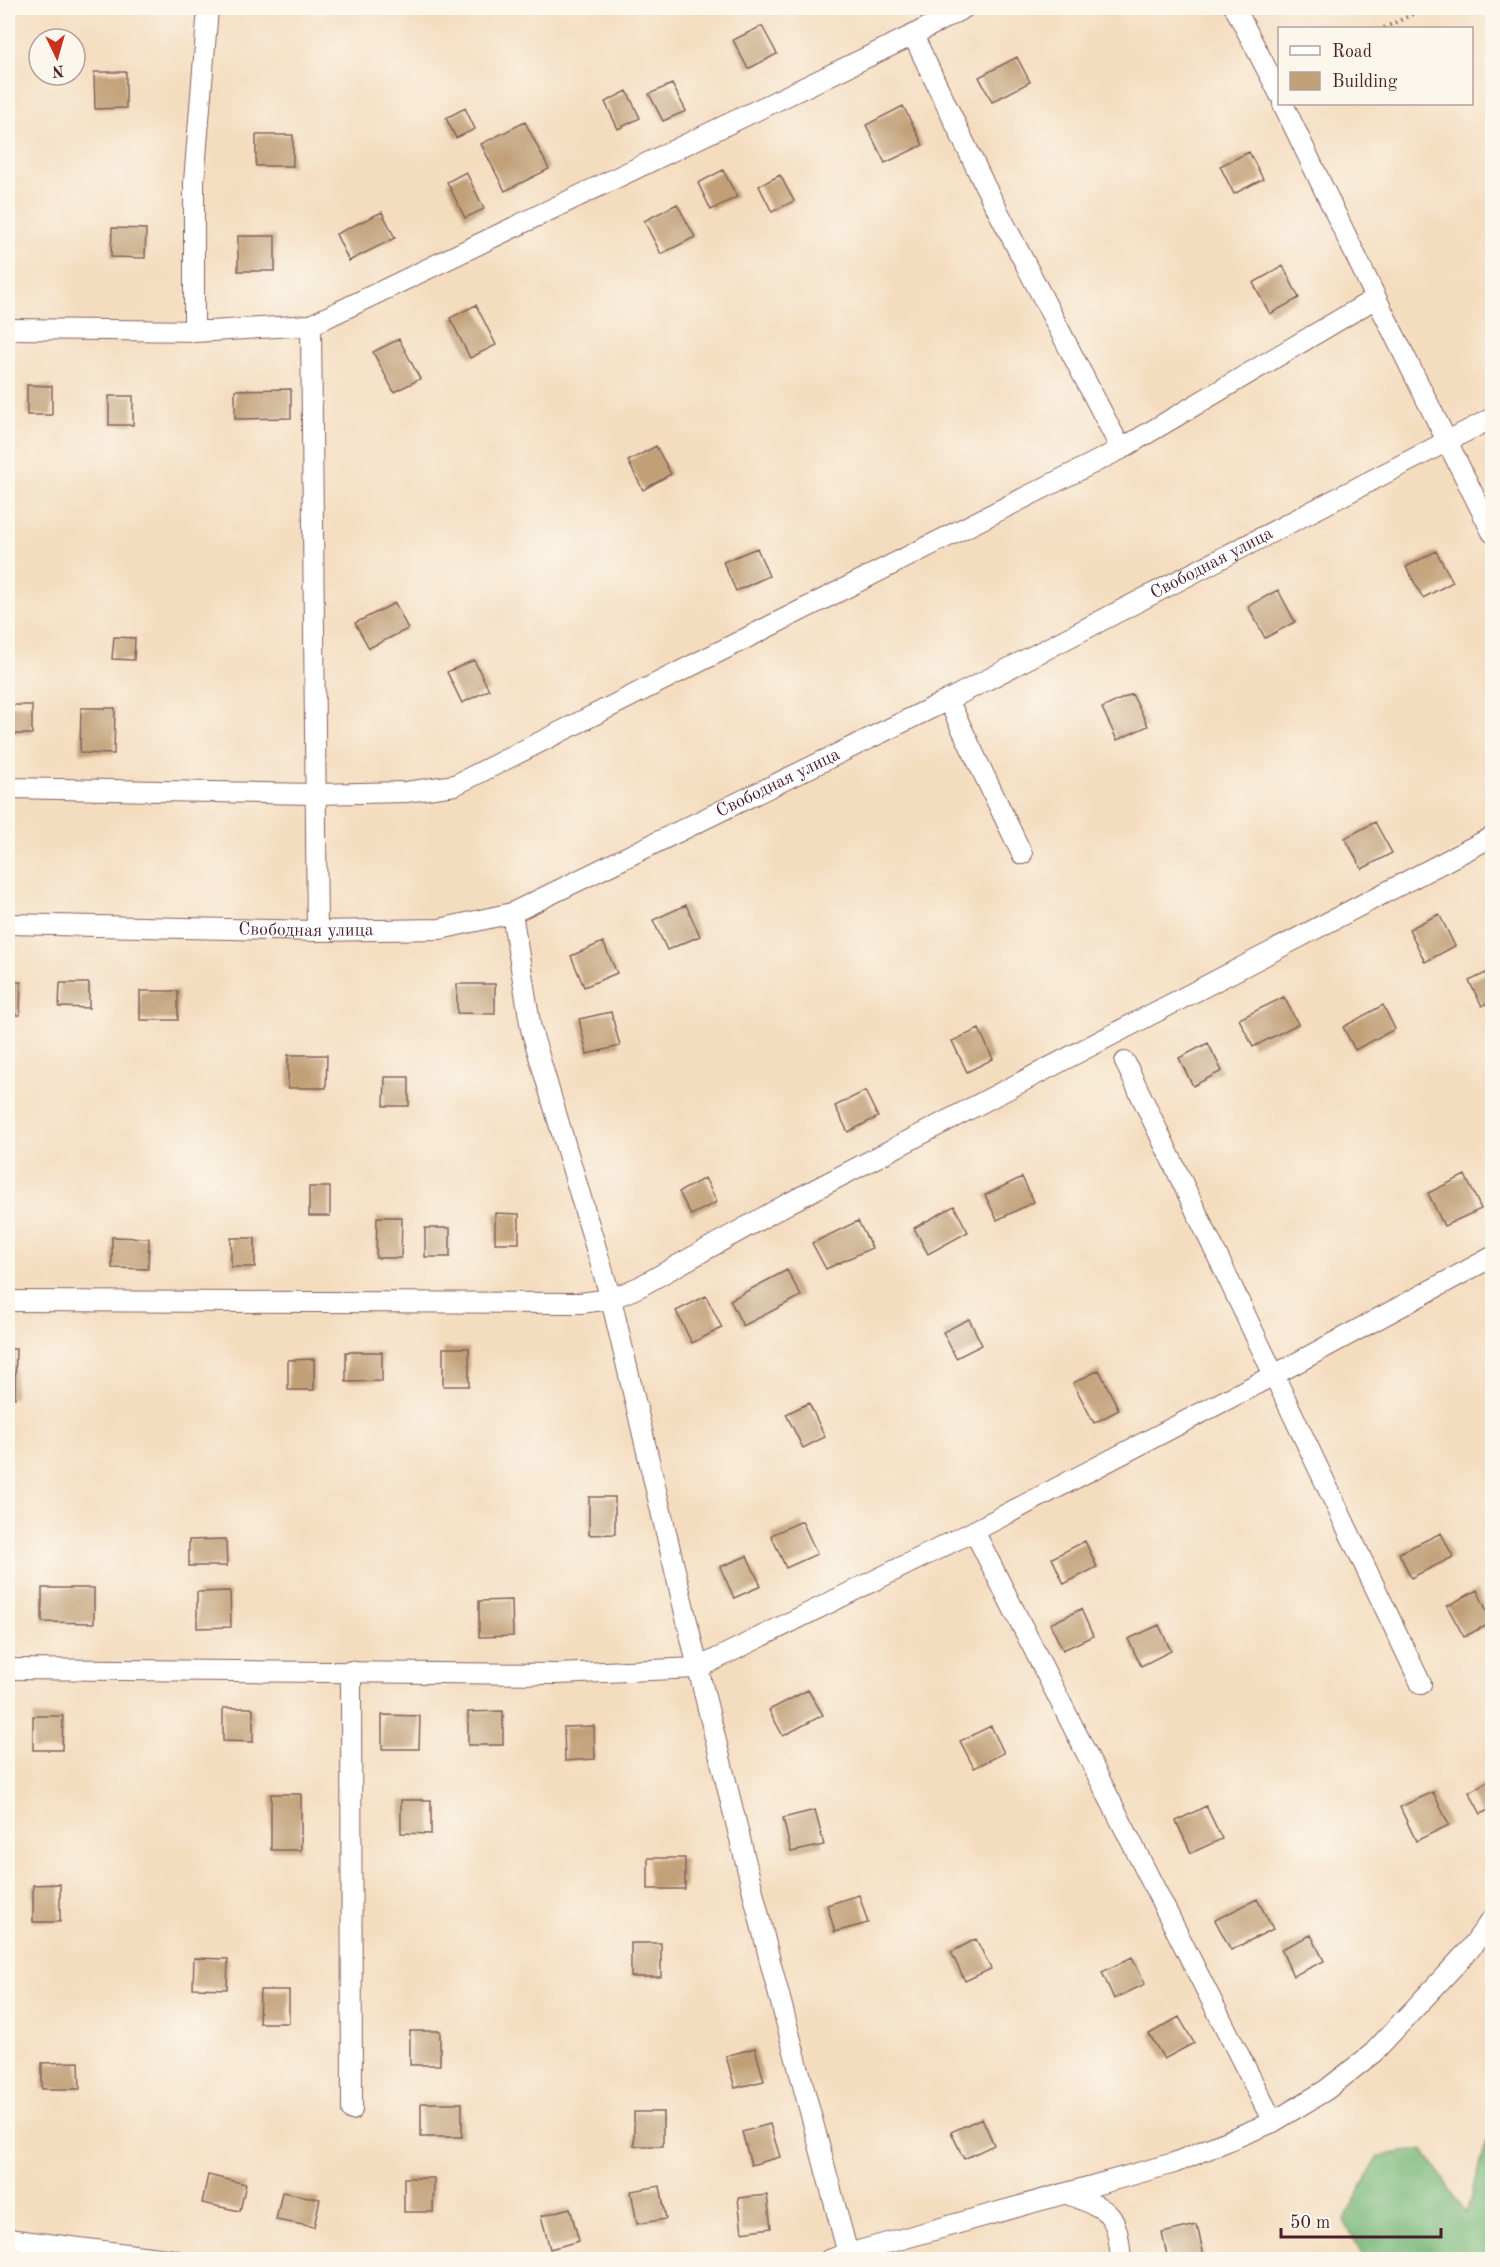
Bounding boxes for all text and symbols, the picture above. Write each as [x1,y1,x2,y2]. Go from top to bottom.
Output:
north arrow [27,27,87,87]
legend [1278,27,1473,105]
text: Road [1332,43,1372,61]
text: N [51,61,65,79]
text: Building [1332,73,1398,91]
street label: Свободная улица [1147,524,1276,602]
street label: Свободная улица [713,745,843,821]
street label: Свободная улица [238,920,374,940]
scale bar [1281,2201,1442,2239]
text: 50 m [1290,2214,1330,2232]

